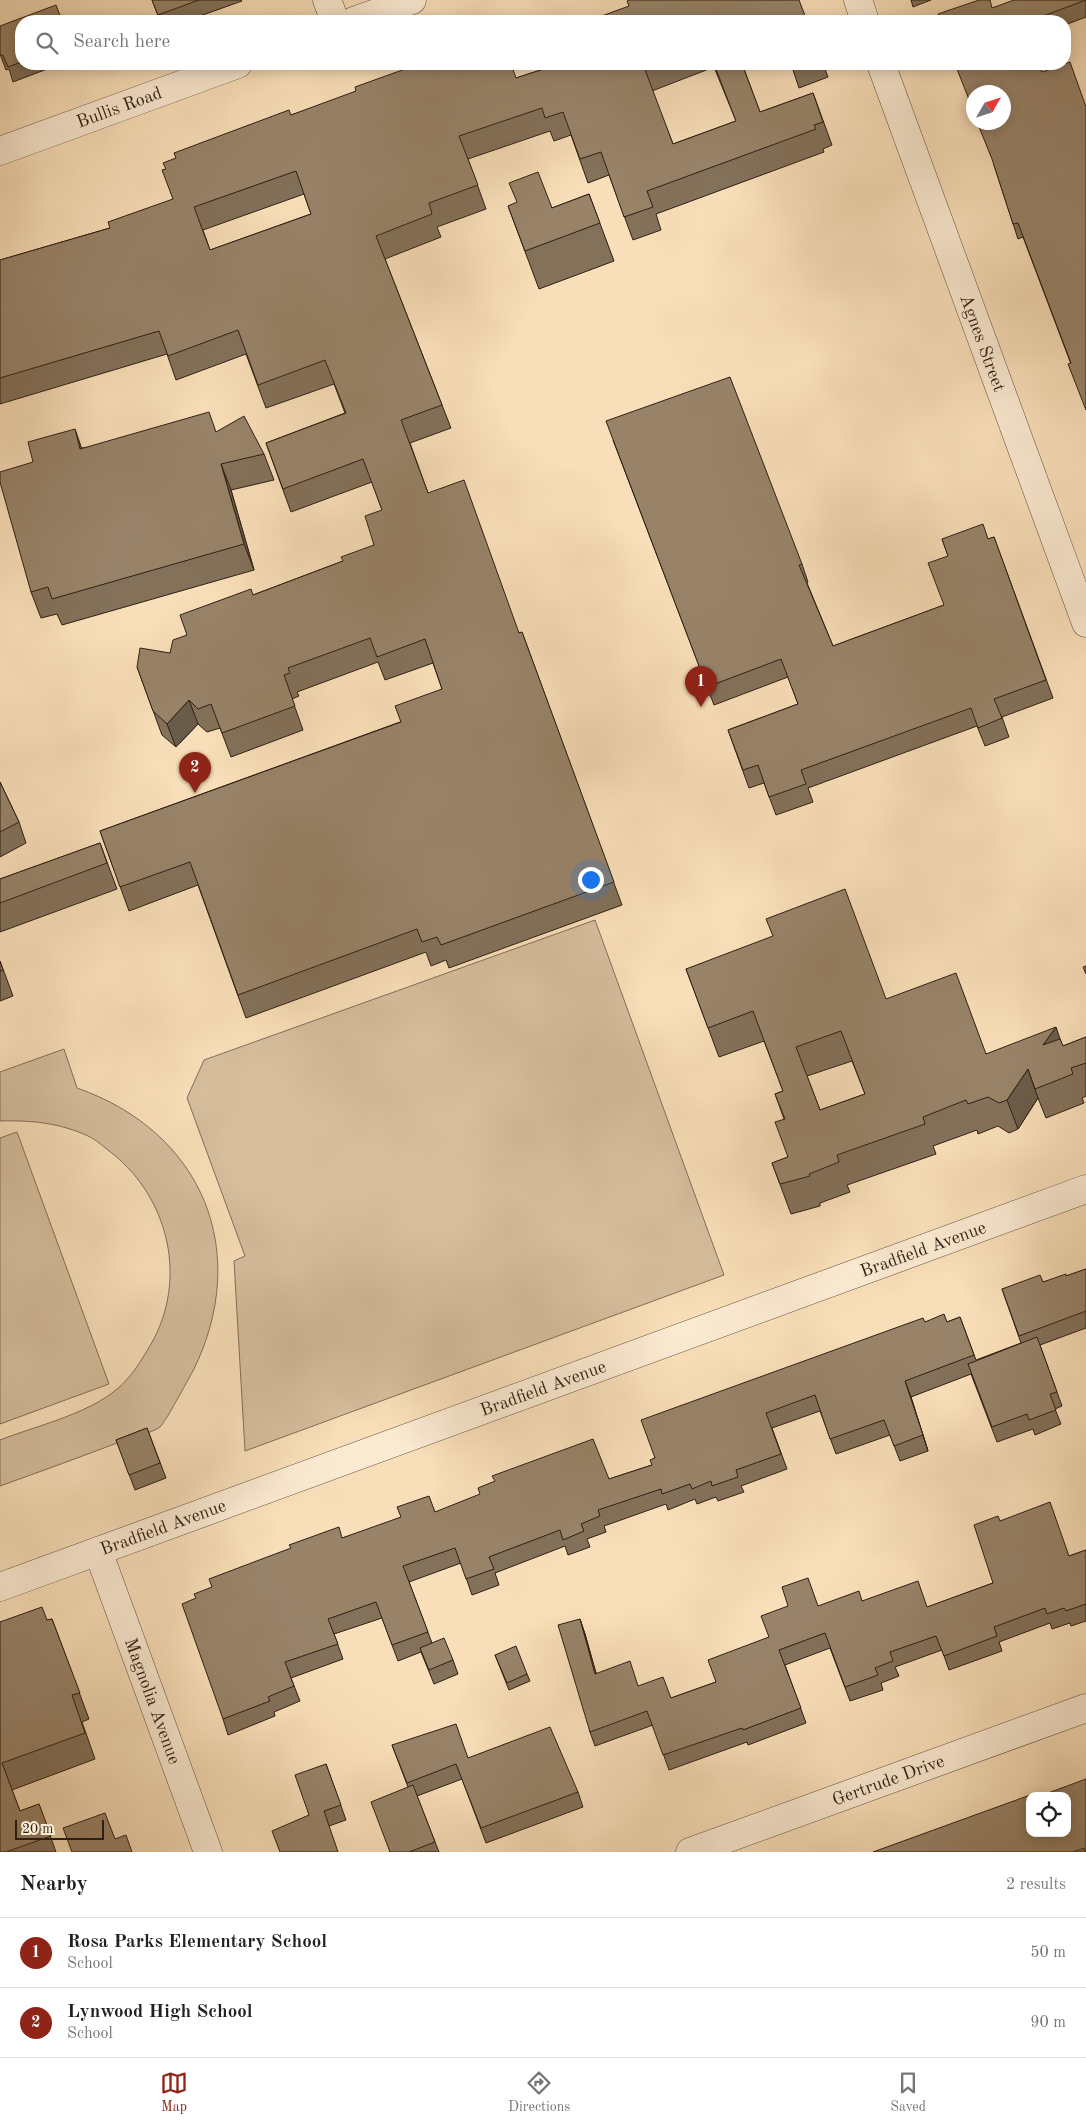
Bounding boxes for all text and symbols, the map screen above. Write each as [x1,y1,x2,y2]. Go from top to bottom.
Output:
search box [15,15,1071,70]
icon: search [33,29,61,57]
text: Search here [73,33,170,52]
street label: Bullis Road [74,84,165,132]
north arrow [966,85,1011,130]
street label: Agnes Street [956,292,1008,394]
pin: 1 [685,666,717,707]
pin: 2 [179,752,211,793]
your location [578,867,604,893]
street label: Bradfield Avenue [858,1219,989,1281]
street label: Bradfield Avenue [478,1358,609,1420]
street label: Bradfield Avenue [98,1497,229,1559]
street label: Magnolia Avenue [121,1636,183,1767]
street label: Gertrude Drive [830,1752,947,1810]
map controls [1026,1792,1071,1837]
button: locate [1026,1792,1071,1837]
scale bar [15,1817,104,1840]
text: 20 m [22,1822,53,1836]
text: Nearby [20,1874,88,1895]
text: 2 results [1006,1877,1066,1893]
text: Rosa Parks Elementary School [67,1933,327,1952]
text: 1 [31,1945,41,1961]
text: 50 m [1030,1945,1066,1961]
text: School [67,1956,113,1972]
text: Lynwood High School [67,2003,253,2022]
text: 2 [31,2015,41,2031]
text: 90 m [1030,2015,1066,2031]
text: School [67,2026,113,2042]
tab: Map [160,2069,188,2116]
tab: Directions [508,2069,570,2116]
tab: Saved [890,2069,926,2116]

